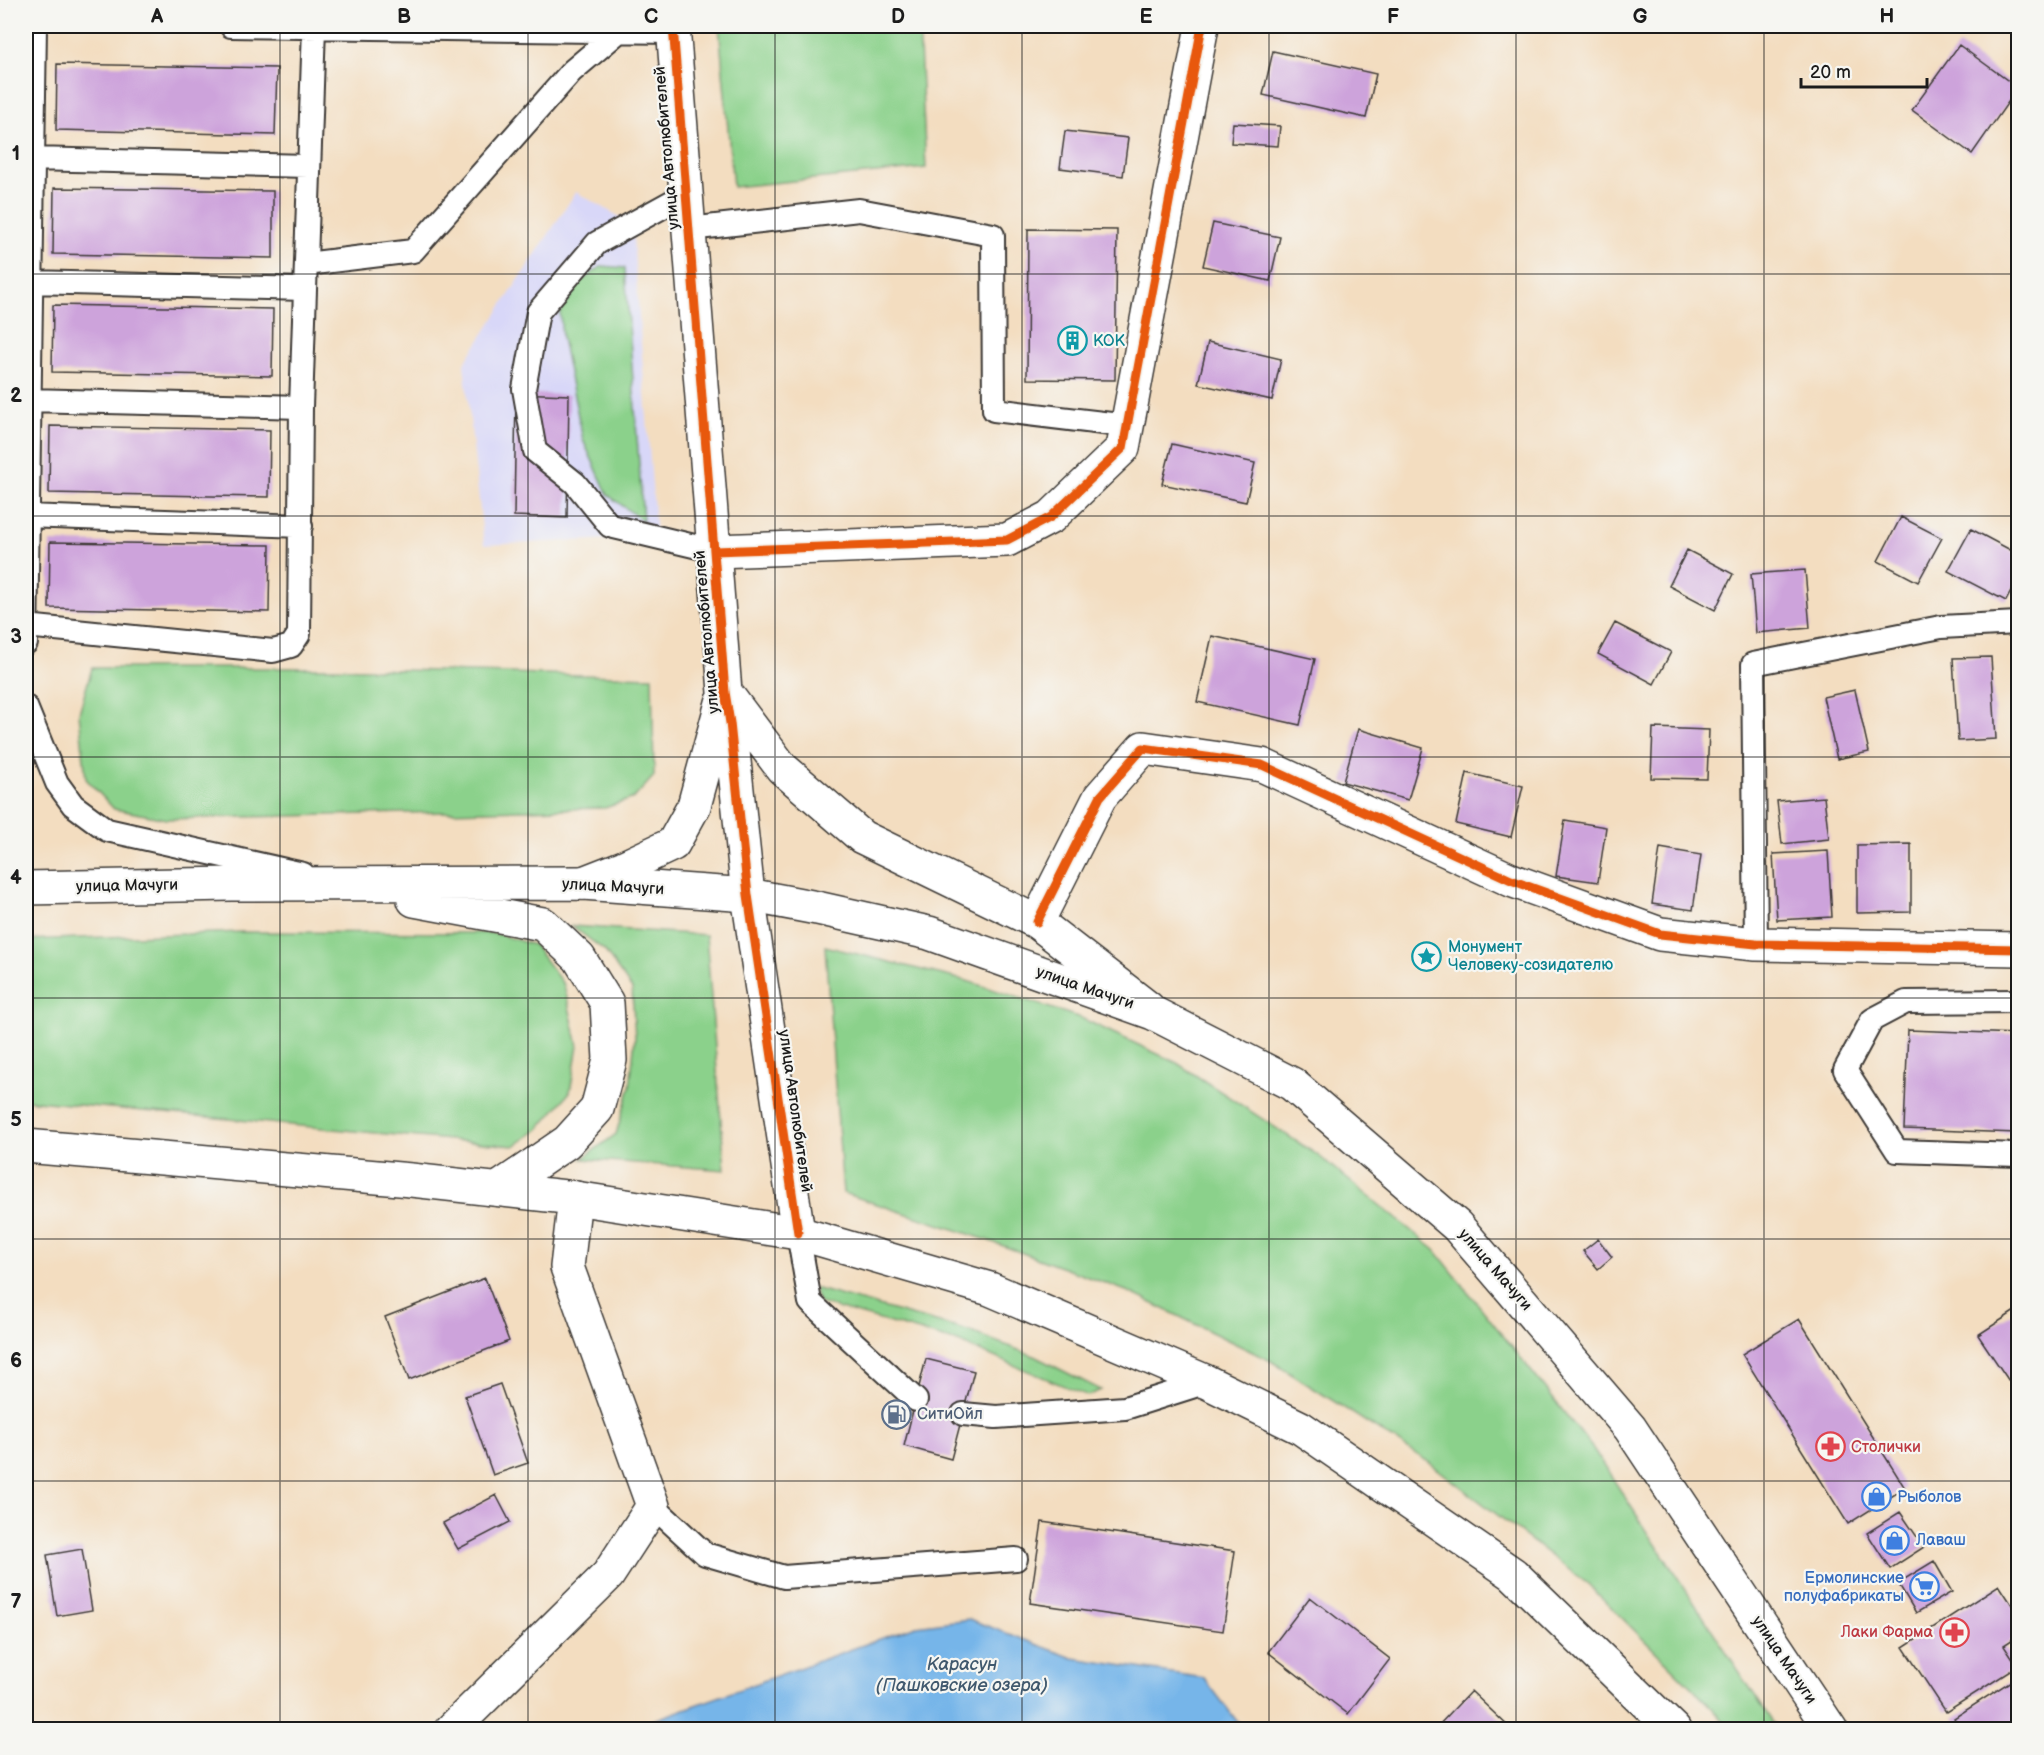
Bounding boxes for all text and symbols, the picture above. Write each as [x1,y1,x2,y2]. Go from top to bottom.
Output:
text: A [150,5,164,29]
text: B [397,5,411,29]
text: C [644,5,658,29]
text: D [891,5,905,29]
text: E [1140,5,1153,29]
text: F [1387,5,1399,29]
text: G [1633,5,1648,29]
text: H [1880,5,1894,29]
scale bar [1801,51,1927,89]
text: 20 m [1810,62,1851,83]
street label: улица Автолюбителей [650,65,684,231]
text: 1 [12,142,20,166]
building icon: КОК [1056,325,1088,357]
place label: КОК [1093,332,1126,351]
text: 2 [10,384,22,408]
street label: улица Автолюбителей [690,549,724,715]
text: 3 [10,625,22,649]
text: 4 [10,866,22,890]
street label: улица Мачуги [561,875,665,899]
street label: улица Мачуги [76,876,178,896]
place label: Монумент Человеку-созидателю [1448,938,1613,975]
place icon: Монумент Человеку-созидателю [1411,940,1443,972]
street label: улица Мачуги [1034,962,1136,1014]
street label: улица Автолюбителей [774,1028,816,1194]
text: 5 [10,1108,22,1132]
street label: улица Мачуги [1454,1225,1536,1315]
text: 6 [10,1349,22,1373]
fuel station icon: СитиОйл [880,1398,912,1430]
place label: СитиОйл [917,1405,983,1424]
pharmacy icon: Столички [1814,1431,1846,1463]
place label: Столички [1851,1438,1921,1457]
shop icon: Рыболов [1860,1481,1892,1513]
place label: Рыболов [1897,1488,1962,1507]
shop icon: Лаваш [1879,1524,1911,1556]
place label: Лаваш [1915,1531,1966,1550]
place label: Ермолинские полуфабрикаты [1784,1569,1904,1606]
supermarket icon: Ермолинские полуфабрикаты [1909,1571,1941,1603]
text: 7 [10,1590,22,1614]
street label: улица Мачуги [1748,1612,1820,1708]
pharmacy icon: Лаки Фарма [1938,1616,1970,1648]
place label: Лаки Фарма [1840,1623,1934,1642]
water label: Карасун (Пашковские озера) [876,1654,1048,1696]

